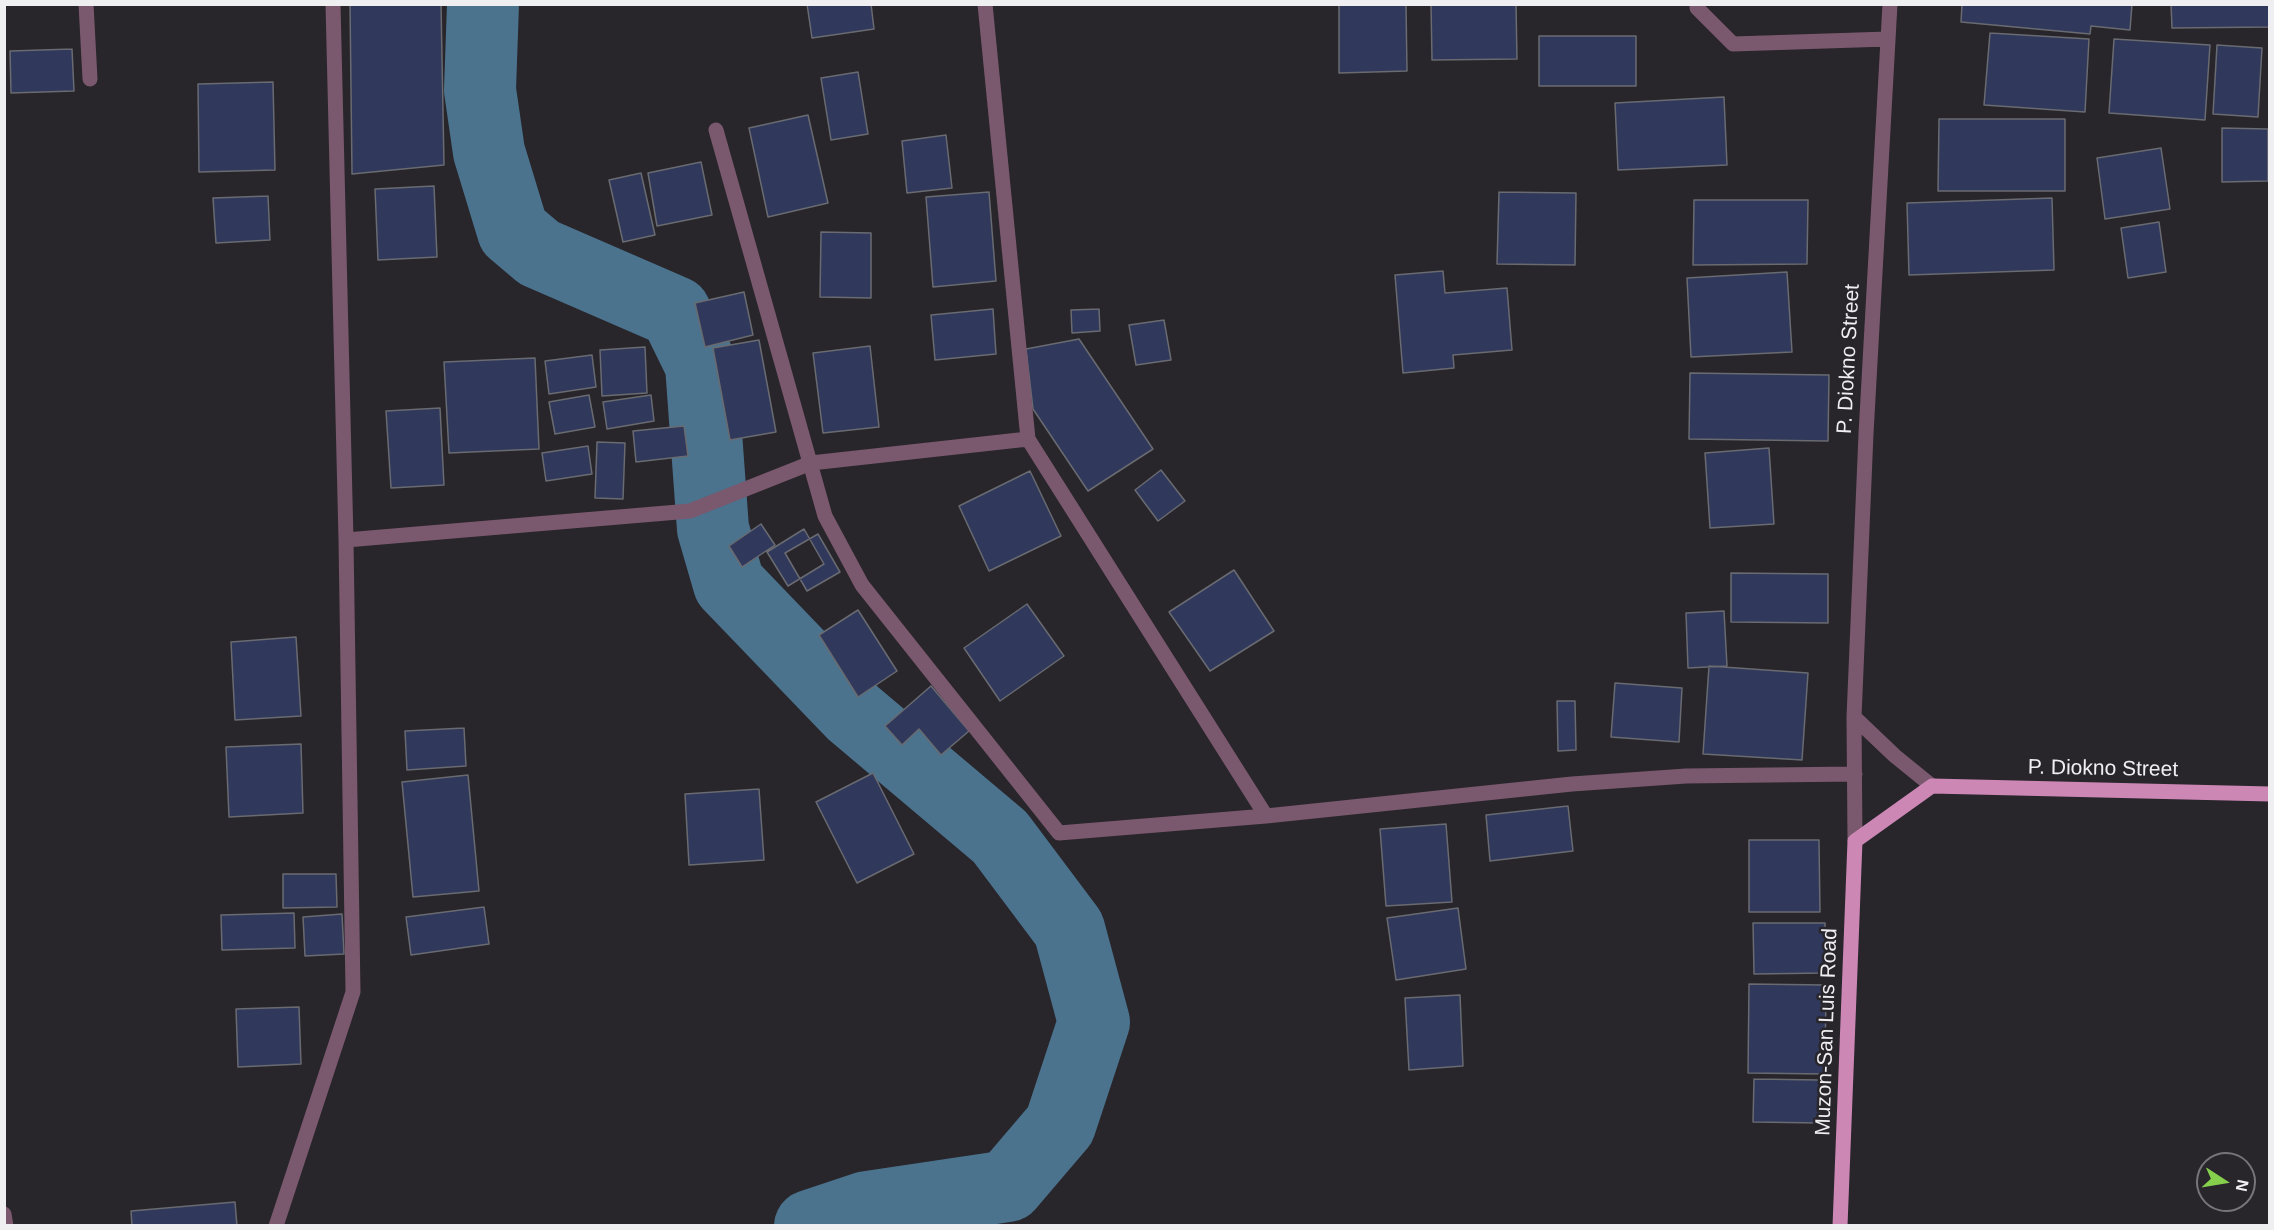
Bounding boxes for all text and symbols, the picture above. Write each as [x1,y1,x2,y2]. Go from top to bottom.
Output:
street label: P. Diokno Street [1832,283,1866,435]
street label: P. Diokno Street [2028,755,2178,783]
street label: Muzon-San Luis Road [1811,928,1843,1136]
north arrow [2196,1152,2256,1212]
text: N [2233,1178,2252,1193]

